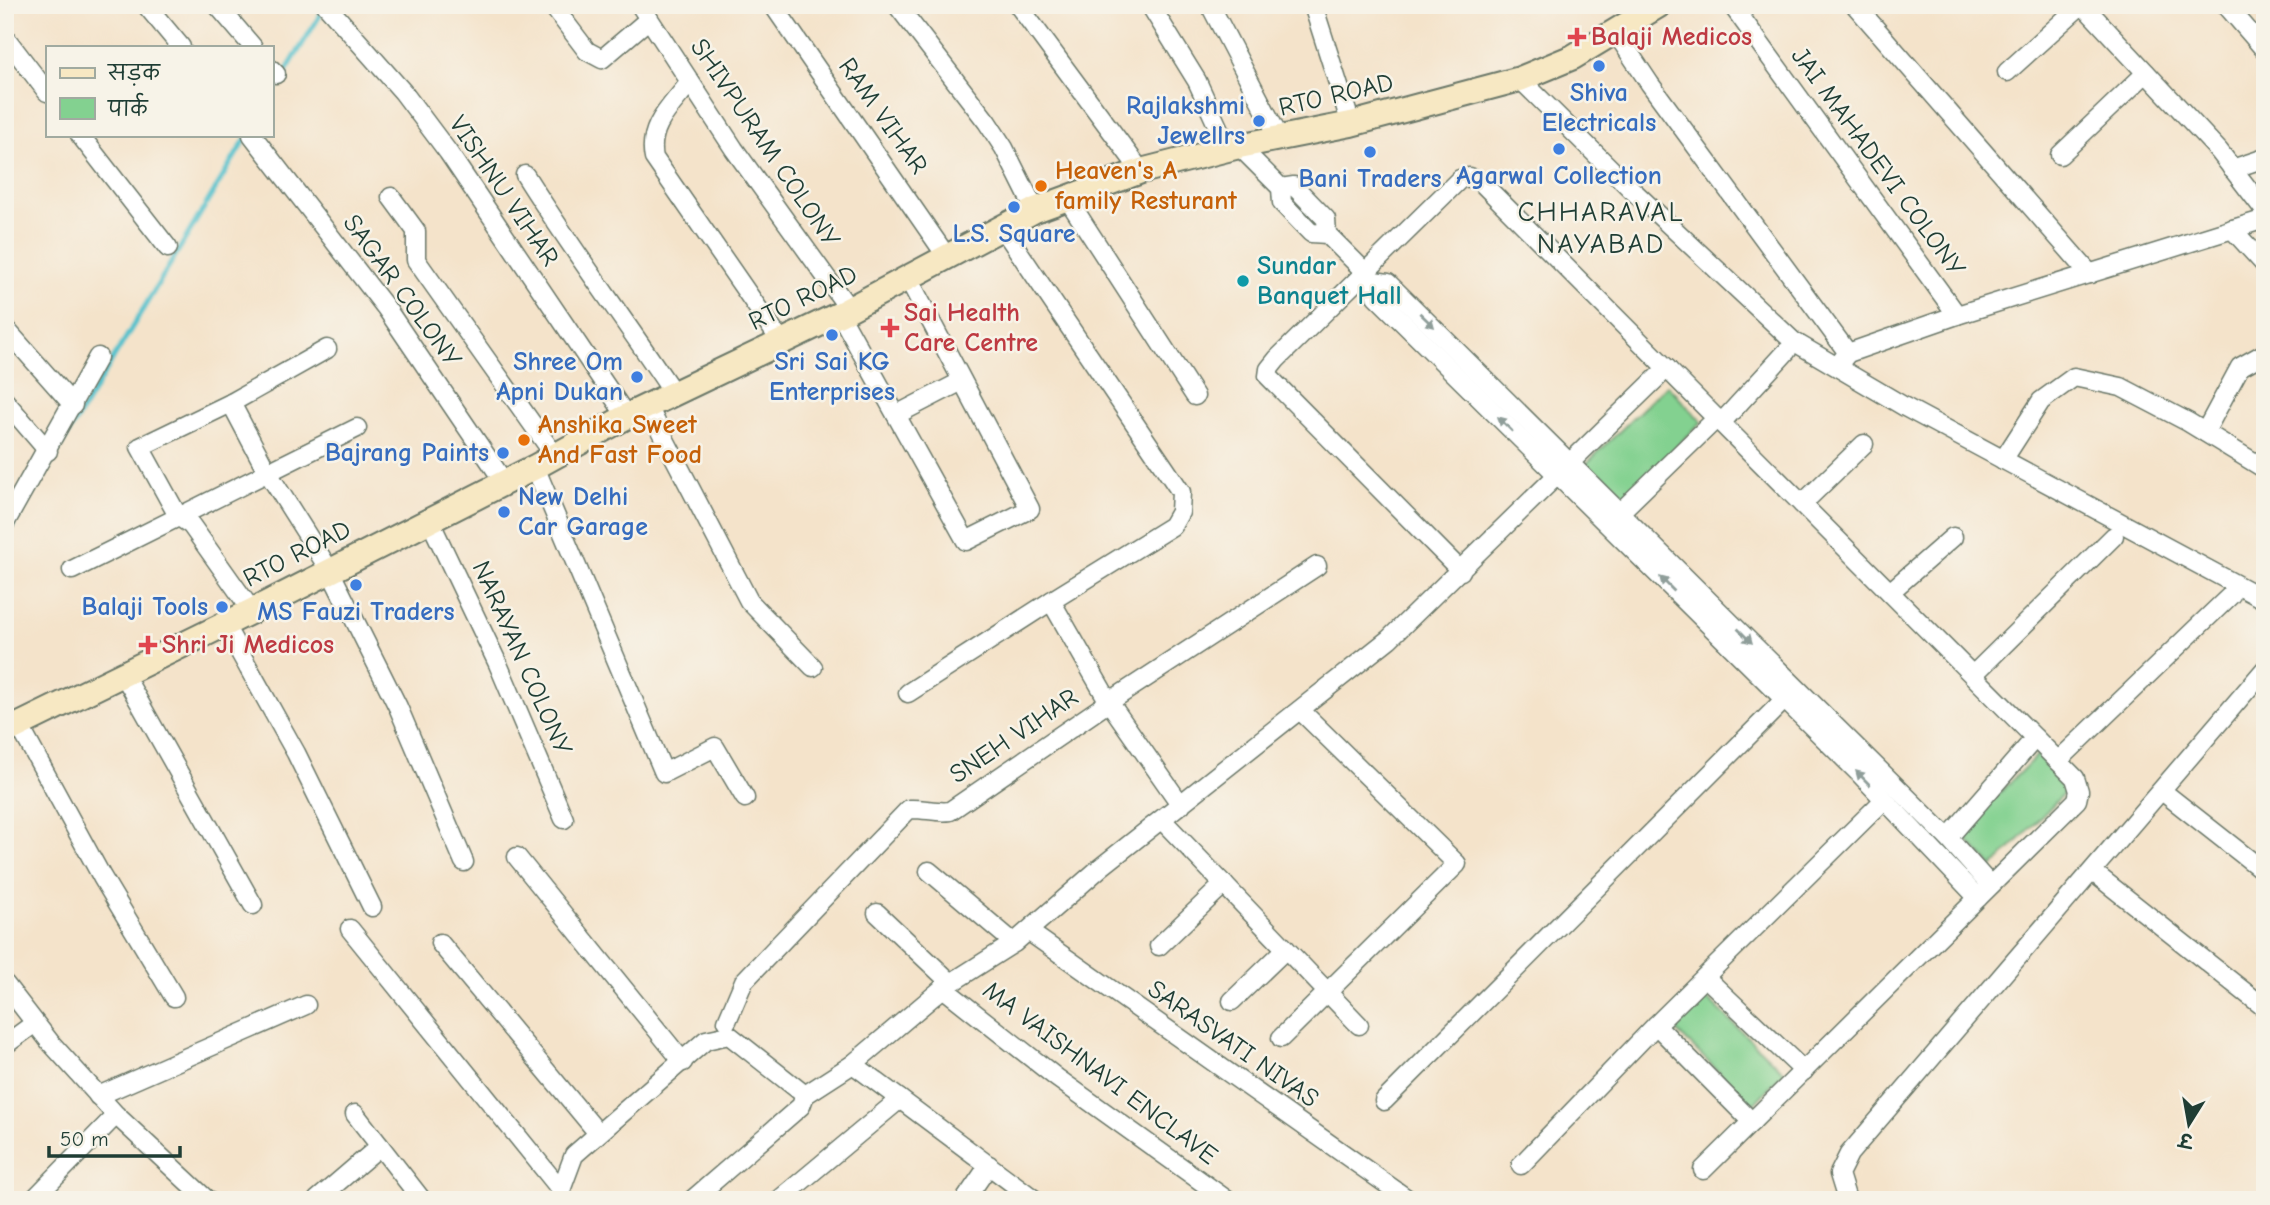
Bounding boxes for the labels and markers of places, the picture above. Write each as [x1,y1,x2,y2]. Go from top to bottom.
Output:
place label: Balaji Medicos [1591,22,1752,52]
marker: Balaji Medicos [1569,29,1585,45]
marker: Shiva Electricals [1591,58,1607,74]
place label: Shiva Electricals [1542,78,1656,138]
place label: Rajlakshmi Jewellrs [1126,91,1245,151]
marker: Rajlakshmi Jewellrs [1251,113,1267,129]
marker: Agarwal Collection [1551,141,1567,157]
marker: Bani Traders [1362,144,1378,160]
place label: Heaven's A family Resturant [1054,156,1237,216]
place label: Agarwal Collection [1456,161,1662,191]
place label: Bani Traders [1298,164,1442,194]
marker: Heaven's A family Resturant [1033,178,1049,194]
marker: L.S. Square [1006,199,1022,215]
place label: L.S. Square [953,219,1076,249]
place label: Sundar Banquet Hall [1257,251,1402,311]
marker: Sundar Banquet Hall [1235,273,1251,289]
place label: Sai Health Care Centre [904,298,1038,358]
marker: Sai Health Care Centre [882,320,898,336]
marker: Sri Sai KG Enterprises [824,327,840,343]
place label: Shree Om Apni Dukan [496,347,623,407]
place label: Sri Sai KG Enterprises [769,347,895,407]
marker: Shree Om Apni Dukan [629,369,645,385]
place label: Anshika Sweet And Fast Food [538,410,702,470]
marker: Anshika Sweet And Fast Food [516,432,532,448]
place label: Bajrang Paints [325,438,489,468]
marker: Bajrang Paints [495,445,511,461]
place label: New Delhi Car Garage [518,482,648,542]
marker: New Delhi Car Garage [496,504,512,520]
marker: MS Fauzi Traders [348,577,364,593]
place label: Balaji Tools [82,592,208,622]
place label: MS Fauzi Traders [257,597,455,627]
marker: Balaji Tools [214,599,230,615]
place label: Shri Ji Medicos [162,630,334,660]
marker: Shri Ji Medicos [140,637,156,653]

